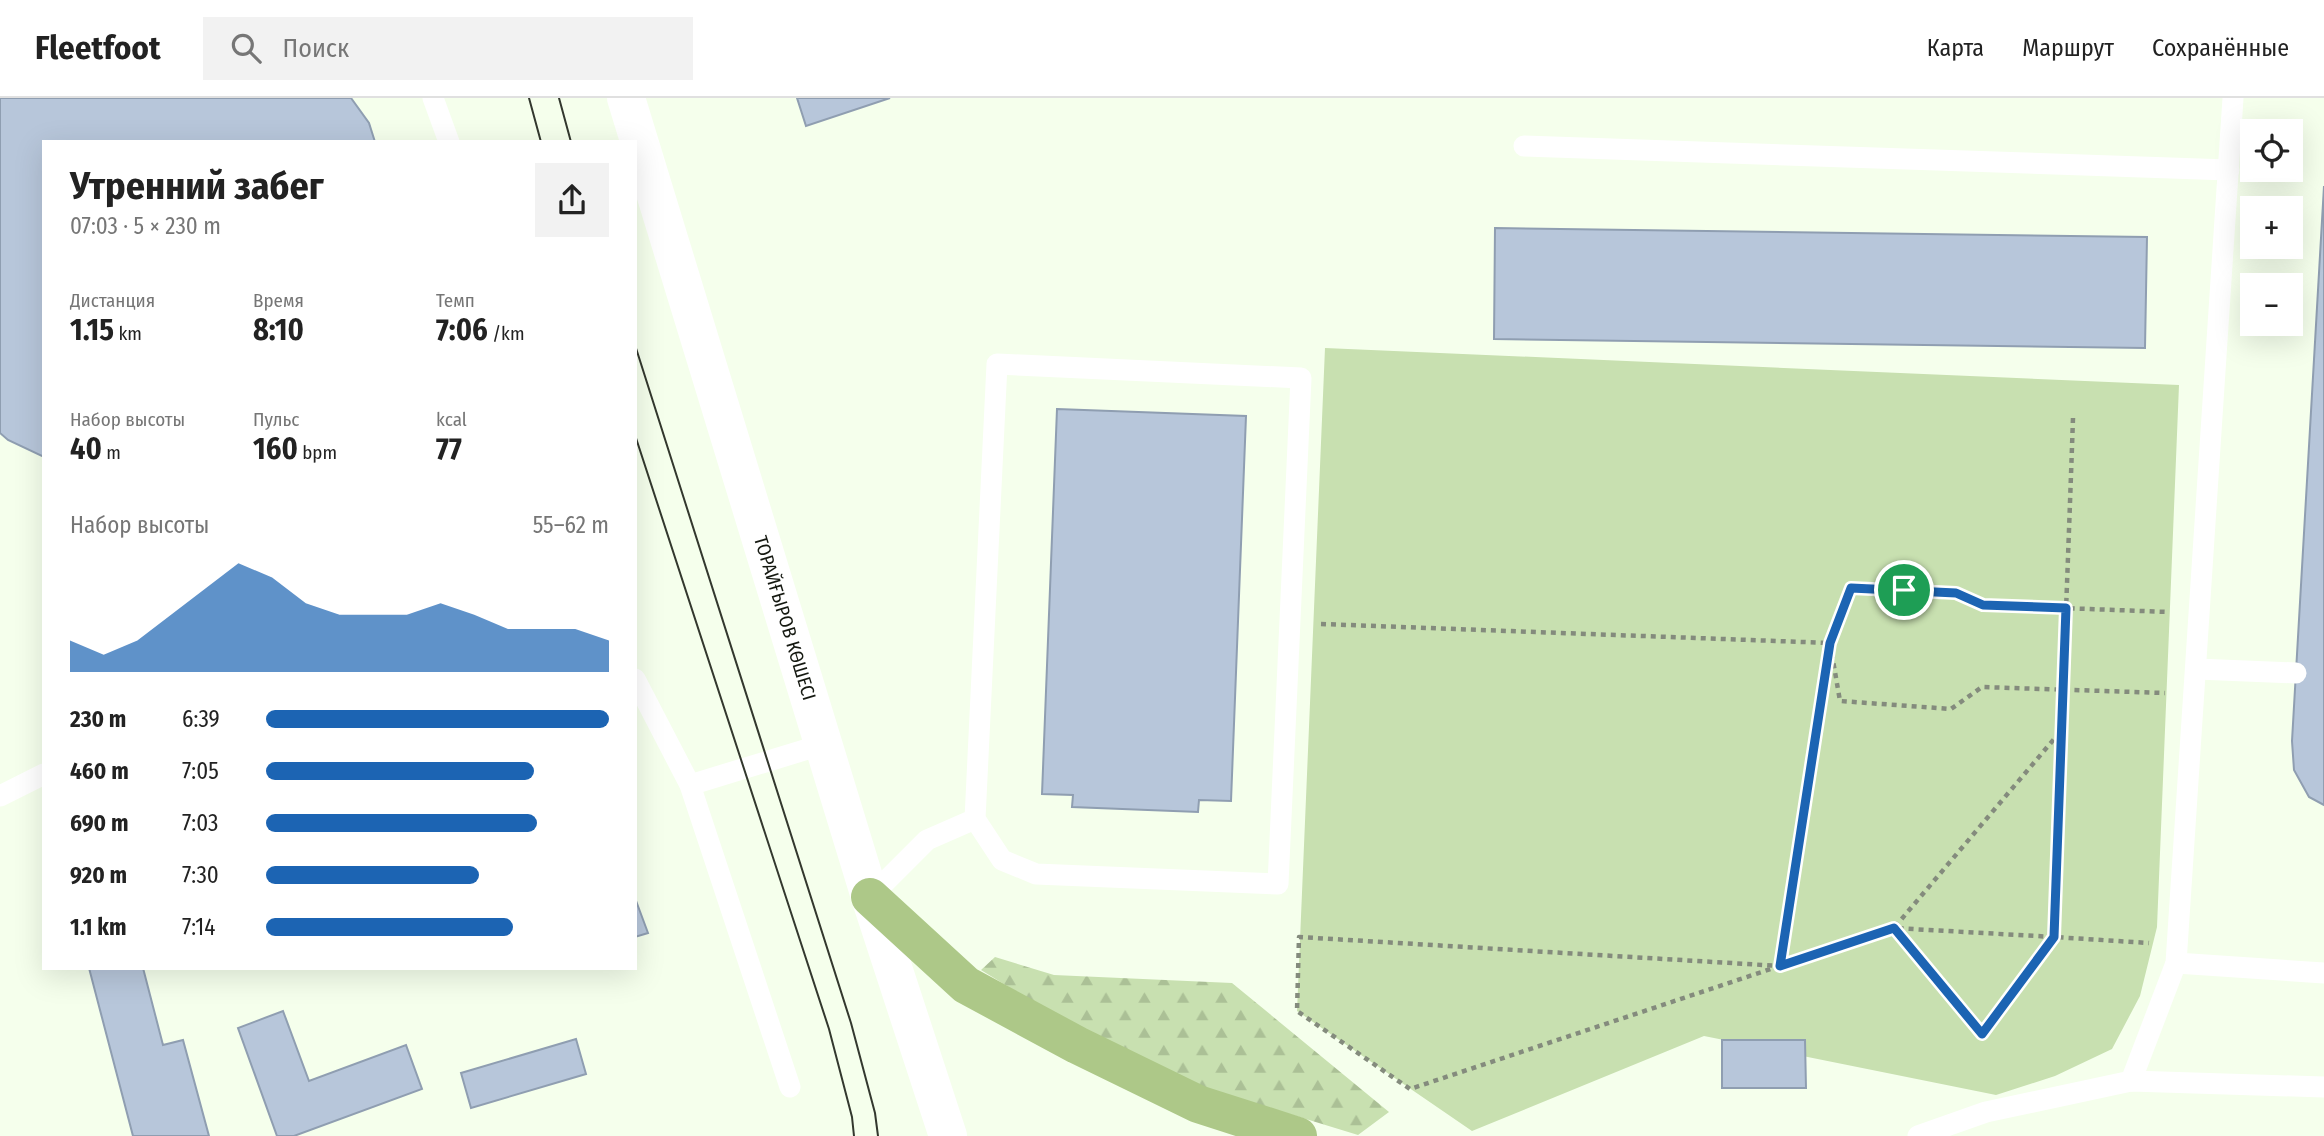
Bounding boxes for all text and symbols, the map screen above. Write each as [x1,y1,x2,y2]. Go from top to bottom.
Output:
search box [203,17,693,80]
text: Fleetfoot [35,28,161,68]
icon: search [227,29,265,67]
text: Поиск [283,33,349,64]
text: Карта [1927,34,1984,62]
text: Маршрут [2022,34,2114,62]
text: Сохранённые [2152,34,2289,62]
map controls [2240,119,2303,336]
button: locate [2240,119,2303,182]
text: Утренний забег [70,163,324,209]
button: share [535,163,609,237]
button: + [2240,196,2303,259]
text: 07:03 · 5 × 230 m [70,212,221,240]
button: − [2240,273,2303,336]
text: Дистанция [70,289,155,312]
text: Время [253,289,304,312]
text: Темп [436,289,475,312]
text: 1.15 [70,312,114,348]
text: 8:10 [253,312,304,348]
text: 7:06 [436,312,488,348]
text: km [114,322,142,345]
text: /km [488,322,525,345]
text: Набор высоты [70,408,185,431]
text: Пульс [253,408,299,431]
text: kcal [436,408,467,431]
text: 40 [70,431,102,467]
text: 160 [253,431,298,467]
text: 77 [436,431,462,467]
text: m [102,441,121,464]
text: bpm [298,441,337,464]
text: Набор высоты [70,511,209,539]
text: 55–62 m [533,511,609,539]
street label: ТОРАЙҒЫРОВ КӨШЕСІ [749,533,821,703]
pin [1874,560,1934,620]
icon: arrive [1885,571,1923,609]
text: 230 m [70,705,126,733]
text: 6:39 [182,705,220,733]
text: 460 m [70,757,129,785]
text: 7:05 [182,757,219,785]
text: 690 m [70,809,129,837]
text: 7:03 [182,809,218,837]
text: 920 m [70,861,127,889]
text: 7:30 [182,861,219,889]
text: 1.1 km [70,913,126,941]
text: 7:14 [182,913,215,941]

